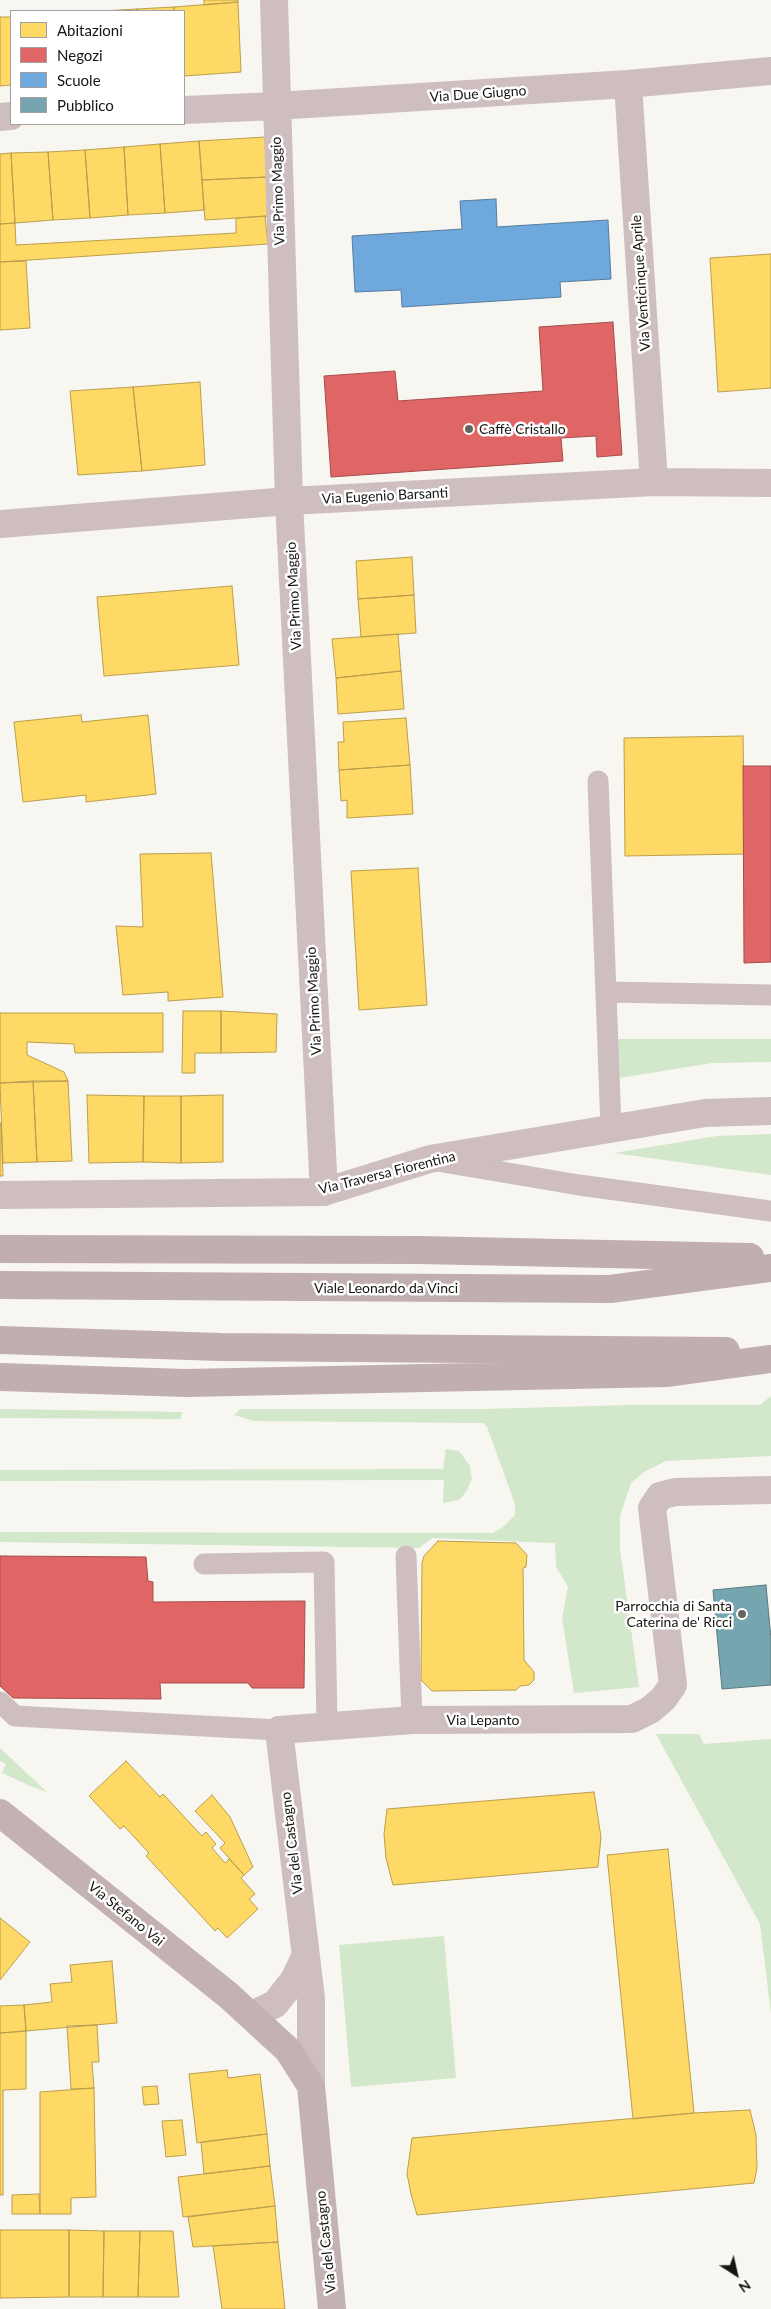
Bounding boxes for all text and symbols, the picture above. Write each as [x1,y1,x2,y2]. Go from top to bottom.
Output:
legend [10,10,185,125]
text: Abitazioni [57,21,123,39]
text: Negozi [57,46,103,64]
text: Scuole [57,71,101,89]
street label: Via Due Giugno [429,82,527,106]
text: Pubblico [57,96,114,114]
street label: Via Primo Maggio [268,136,288,246]
street label: Via Venticinque Aprile [628,214,654,352]
place label: Caffè Cristallo [479,421,566,437]
marker: Caffè Cristallo [463,423,475,435]
street label: Via Eugenio Barsanti [321,484,449,508]
street label: Via Primo Maggio [283,541,305,651]
street label: Via Primo Maggio [303,946,325,1056]
street label: Via Traversa Fiorentina [317,1148,457,1198]
street label: Viale Leonardo da Vinci [314,1280,458,1296]
place label: Parrocchia di Santa Caterina de' Ricci [615,1598,732,1630]
marker: Parrocchia di Santa Caterina de' Ricci [736,1608,748,1620]
street label: Via Lepanto [447,1712,519,1728]
street label: Via del Castagno [277,1791,307,1895]
street label: Via Stefano Vai [85,1878,167,1950]
street label: Via del Castagno [312,2190,340,2294]
north arrow [711,2249,761,2299]
text: N [736,2277,754,2297]

